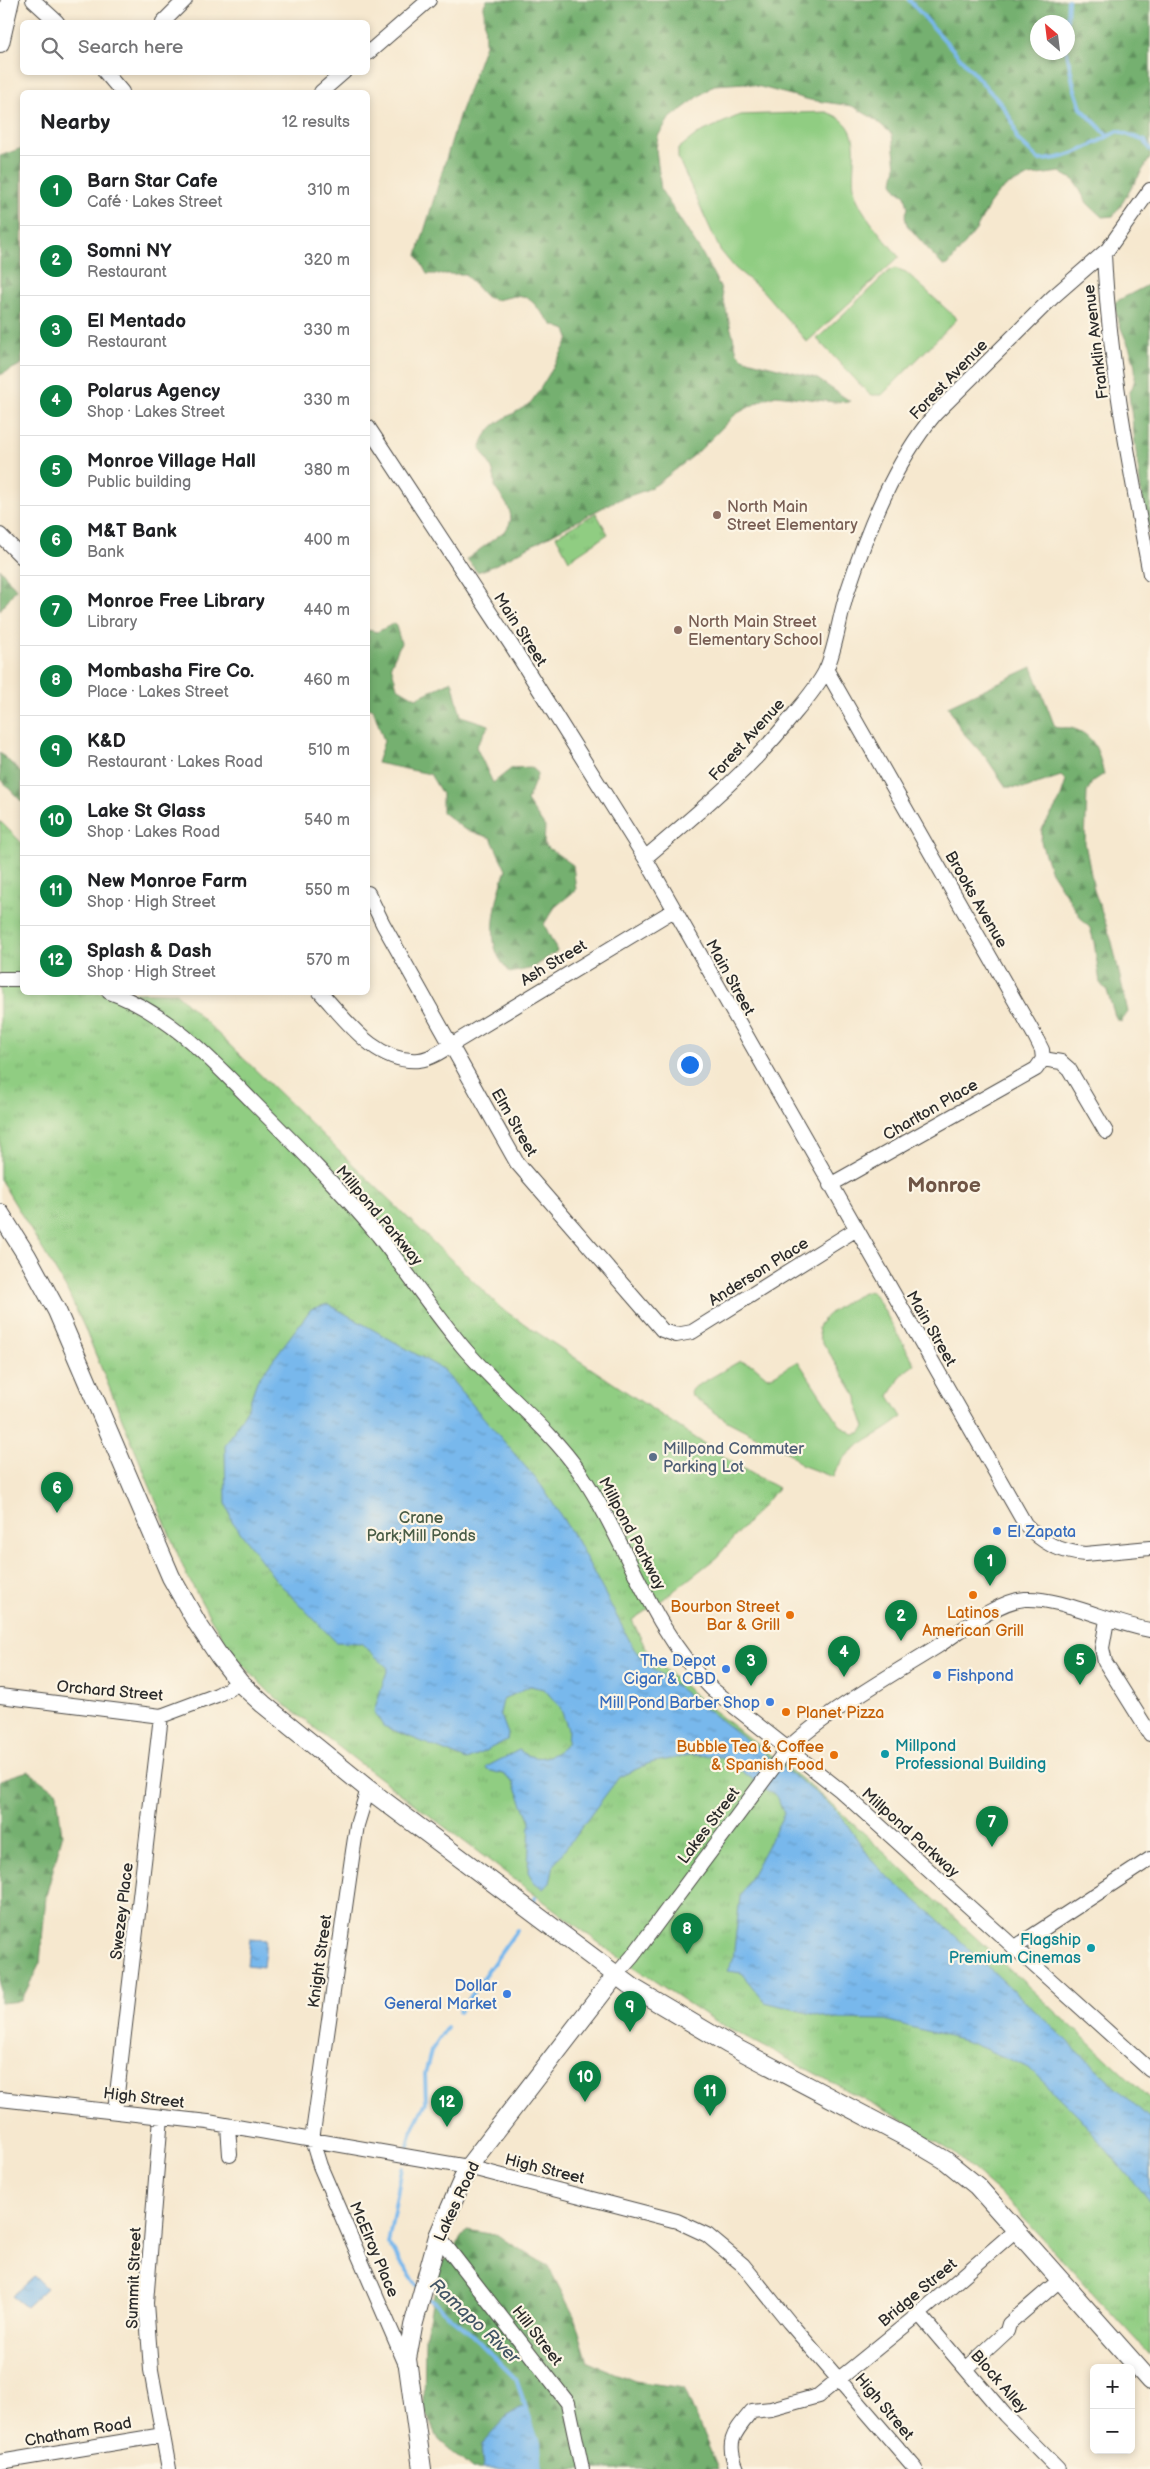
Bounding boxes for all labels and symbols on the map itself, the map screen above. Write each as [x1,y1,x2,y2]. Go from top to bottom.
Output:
north arrow [1030,15,1075,60]
street label: Franklin Avenue [1080,283,1113,400]
street label: Forest Avenue [906,336,992,424]
place label: North Main Street Elementary [727,498,859,535]
marker: North Main Street Elementary [711,509,723,521]
street label: Main Street [489,590,551,670]
place label: North Main Street Elementary School [688,613,822,650]
marker: North Main Street Elementary School [672,624,684,636]
street label: Forest Avenue [705,695,789,785]
street label: Brooks Avenue [940,848,1011,952]
street label: Ash Street [517,936,590,990]
street label: Main Street [701,937,758,1019]
your location [677,1052,703,1078]
street label: Charlton Place [880,1075,982,1145]
street label: Elm Street [487,1085,541,1160]
street label: Millpond Parkway [332,1162,427,1270]
district label: Monroe [907,1173,981,1198]
street label: Anderson Place [705,1234,813,1311]
street label: Main Street [902,1288,960,1370]
place label: Millpond Commuter Parking Lot [663,1440,804,1477]
marker: Millpond Commuter Parking Lot [647,1451,659,1463]
pin: 6 [41,1472,73,1513]
street label: Millpond Parkway [594,1474,670,1594]
park label: Crane Park;Mill Ponds [366,1509,476,1546]
place label: El Zapata [1007,1523,1076,1542]
marker: El Zapata [991,1525,1003,1537]
pin: 1 [974,1545,1006,1586]
marker: Latinos American Grill [967,1589,979,1601]
place label: Bourbon Street Bar & Grill [670,1598,780,1635]
pin: 2 [885,1600,917,1641]
place label: Latinos American Grill [922,1604,1024,1641]
marker: Bourbon Street Bar & Grill [784,1609,796,1621]
pin: 4 [828,1636,860,1677]
pin: 5 [1064,1644,1096,1685]
pin: 3 [735,1645,767,1686]
place label: The Depot Cigar & CBD [624,1652,716,1689]
marker: The Depot Cigar & CBD [720,1663,732,1675]
place label: Fishpond [947,1667,1014,1686]
marker: Fishpond [931,1669,943,1681]
street label: Orchard Street [56,1677,164,1706]
place label: Mill Pond Barber Shop [599,1694,760,1713]
marker: Mill Pond Barber Shop [764,1696,776,1708]
place label: Planet Pizza [796,1704,884,1723]
marker: Planet Pizza [780,1706,792,1718]
place label: Millpond Professional Building [895,1737,1046,1774]
place label: Bubble Tea & Coffee & Spanish Food [676,1738,825,1775]
marker: Millpond Professional Building [879,1748,891,1760]
marker: Bubble Tea & Coffee & Spanish Food [828,1749,840,1761]
street label: Lakes Street [674,1784,744,1868]
street label: Millpond Parkway [857,1784,963,1882]
pin: 7 [976,1806,1008,1847]
street label: Swezey Place [107,1861,138,1961]
street label: Knight Street [305,1913,336,2009]
pin: 8 [671,1913,703,1954]
place label: Flagship Premium Cinemas [949,1931,1081,1968]
marker: Flagship Premium Cinemas [1085,1942,1097,1954]
place label: Dollar General Market [384,1977,497,2014]
marker: Dollar General Market [501,1988,513,2000]
pin: 9 [614,1991,646,2032]
pin: 10 [569,2061,601,2102]
pin: 11 [694,2075,726,2116]
street label: High Street [102,2084,185,2113]
pin: 12 [431,2086,463,2127]
street label: High Street [503,2150,587,2189]
street label: Lakes Road [431,2159,484,2245]
street label: McElroy Place [345,2199,402,2301]
street label: Summit Street [123,2227,146,2329]
street label: Bridge Street [875,2255,961,2331]
water label: Ramapo River [425,2274,525,2369]
street label: Hill Street [508,2302,566,2370]
street label: Block Alley [966,2346,1032,2418]
street label: High Street [850,2370,917,2444]
street label: Chatham Road [23,2414,133,2451]

